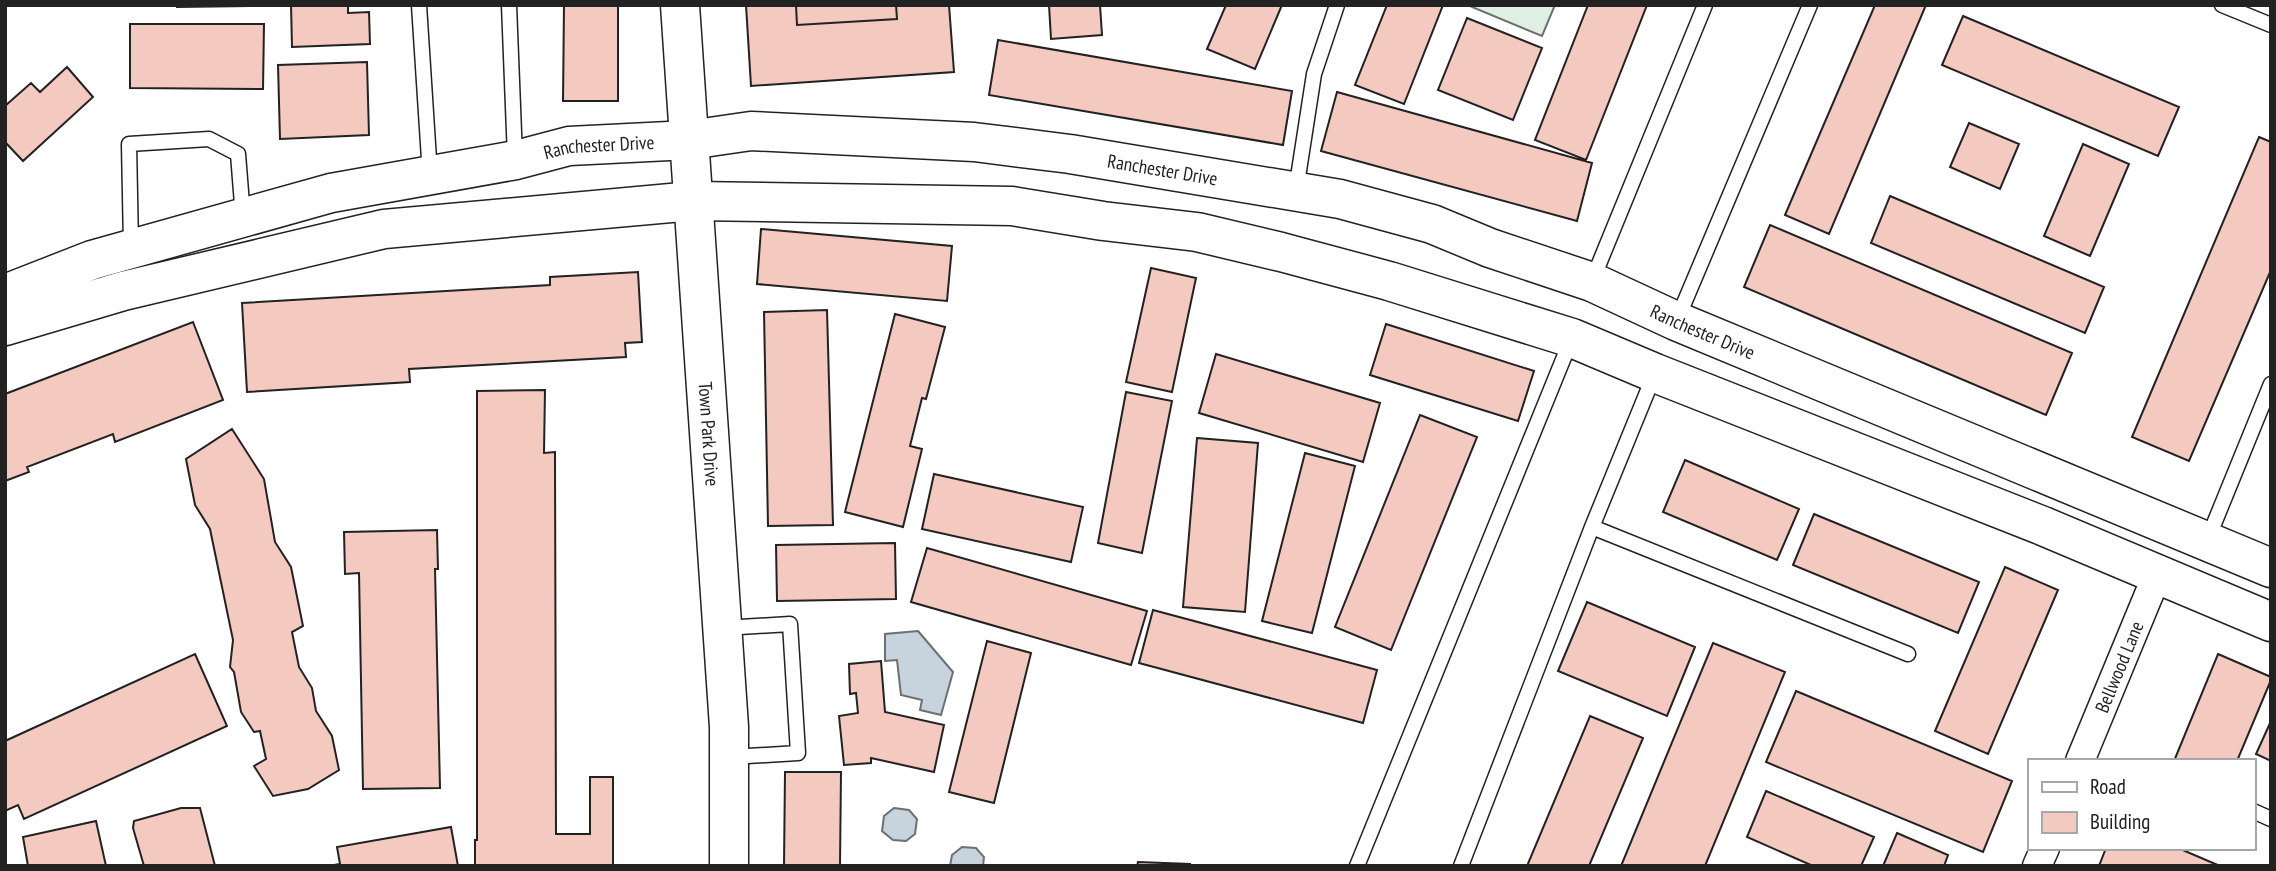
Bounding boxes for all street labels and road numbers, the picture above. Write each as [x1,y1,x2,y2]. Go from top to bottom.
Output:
street label: Ranchester Drive [541,130,655,164]
street label: Ranchester Drive [1106,148,1220,190]
street label: Ranchester Drive [1647,299,1759,365]
street label: Town Park Drive [694,381,725,487]
street label: Bellwood Lane [2089,617,2149,716]

